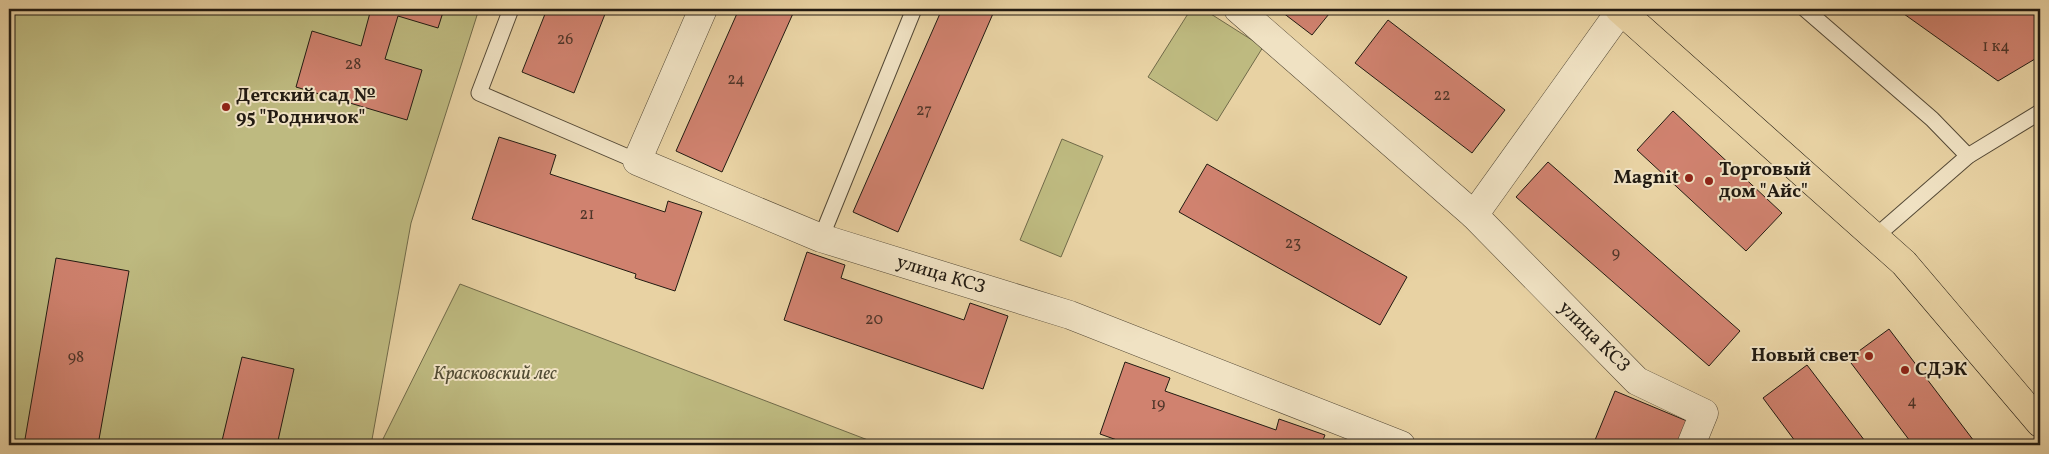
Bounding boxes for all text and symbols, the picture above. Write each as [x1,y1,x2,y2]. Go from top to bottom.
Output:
house number: 26 [557,29,573,51]
house number: 1 к4 [1982,36,2010,58]
house number: 28 [345,54,361,76]
house number: 24 [727,69,745,91]
place label: Детский сад № 95 "Родничок" [236,83,376,131]
house number: 22 [1433,85,1451,107]
house number: 27 [916,100,932,122]
marker: Детский сад № 95 "Родничок" [220,101,232,113]
place label: Торговый дом "Айс" [1719,157,1811,205]
place label: Magnit [1613,165,1679,191]
marker: Magnit [1683,172,1695,184]
marker: Торговый дом "Айс" [1703,175,1715,187]
house number: 21 [580,204,594,226]
house number: 23 [1285,233,1301,255]
house number: 9 [1612,243,1620,265]
street label: улица КСЗ [893,249,989,301]
street label: улица КСЗ [1552,295,1636,379]
house number: 20 [865,309,883,331]
place label: Новый свет [1751,343,1859,369]
house number: 98 [68,347,84,369]
marker: Новый свет [1863,350,1875,362]
place label: СДЭК [1915,357,1968,383]
park label: Красковский лес [433,361,557,387]
marker: СДЭК [1899,364,1911,376]
house number: 4 [1907,391,1917,413]
house number: 19 [1151,394,1165,416]

